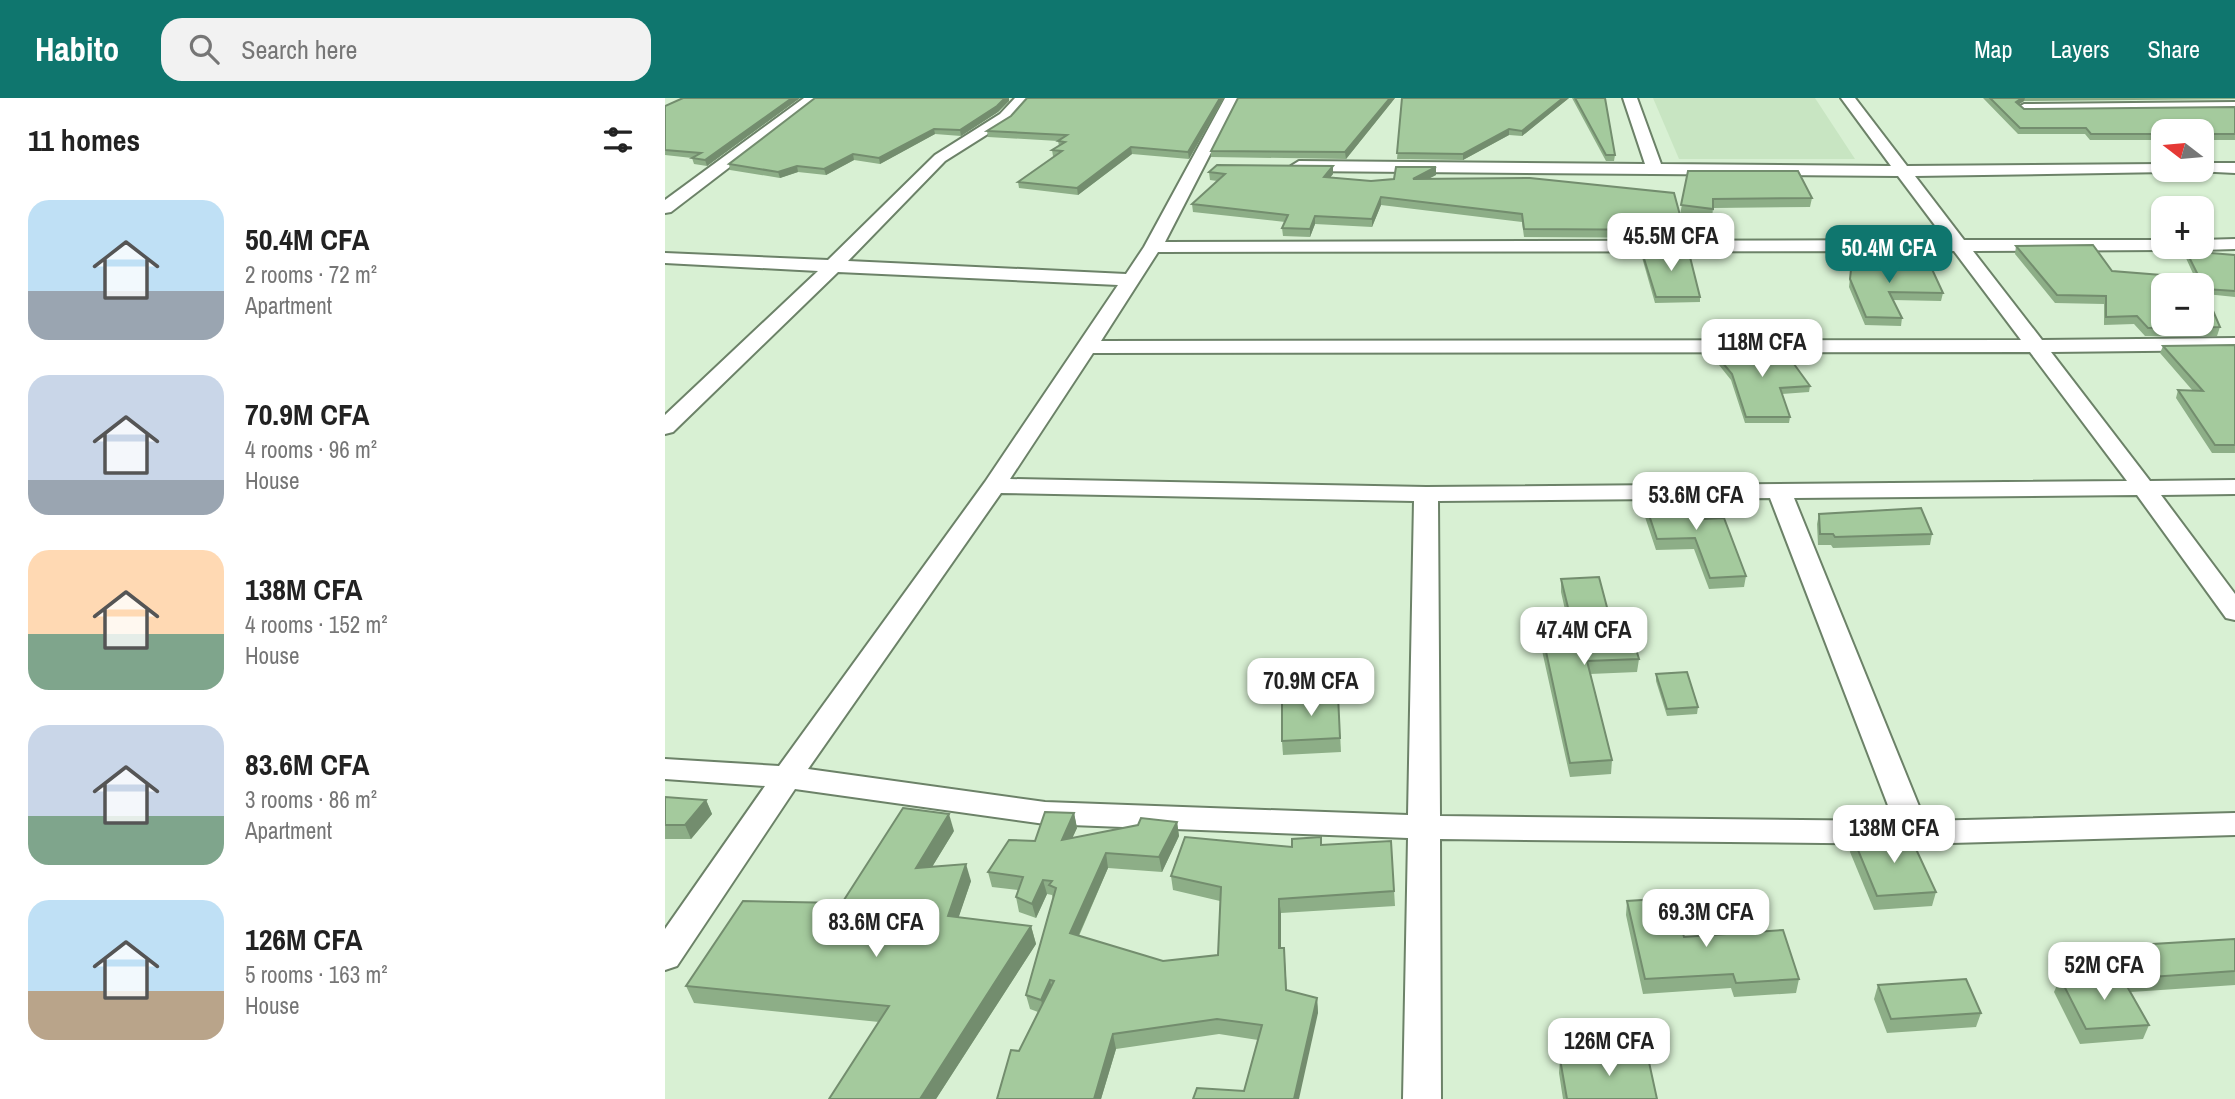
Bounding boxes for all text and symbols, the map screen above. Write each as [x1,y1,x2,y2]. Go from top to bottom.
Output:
search box [161,18,651,81]
text: Habito [35,27,119,71]
icon: search [185,30,223,68]
text: Search here [241,32,357,67]
text: Map [1974,33,2012,65]
text: Layers [2050,33,2109,65]
text: Share [2147,33,2200,65]
north arrow [2151,119,2214,182]
map controls [2151,119,2214,336]
text: 11 homes [28,120,140,160]
icon: filters [599,121,637,159]
button: + [2151,196,2214,259]
pin: 45.5M CFA [1591,214,1751,273]
text: 50.4M CFA [245,219,369,259]
text: 45.5M CFA [1623,220,1719,251]
pin: 50.4M CFA [1809,226,1969,285]
icon: home [84,228,168,312]
text: 50.4M CFA [1841,232,1937,263]
text: 2 rooms · 72 m² [245,259,377,290]
button: − [2151,273,2214,336]
text: Apartment [245,290,332,321]
pin: 118M CFA [1690,320,1834,379]
text: 118M CFA [1717,326,1807,357]
text: 70.9M CFA [245,394,369,434]
icon: home [84,403,168,487]
text: 4 rooms · 96 m² [245,434,377,465]
text: House [245,465,300,496]
pin: 53.6M CFA [1616,472,1776,532]
text: 53.6M CFA [1648,479,1744,510]
text: 138M CFA [245,569,363,609]
icon: home [84,578,168,662]
pin: 47.4M CFA [1504,608,1664,667]
text: 4 rooms · 152 m² [245,609,388,640]
text: 47.4M CFA [1536,614,1632,645]
text: House [245,640,300,671]
pin: 70.9M CFA [1231,658,1391,718]
text: 70.9M CFA [1263,665,1359,696]
text: 83.6M CFA [245,744,369,784]
icon: home [84,753,168,837]
text: 3 rooms · 86 m² [245,784,377,815]
pin: 138M CFA [1822,806,1966,865]
text: 138M CFA [1849,812,1939,843]
text: Apartment [245,815,332,846]
pin: 69.3M CFA [1626,890,1786,949]
text: 69.3M CFA [1658,896,1754,927]
pin: 83.6M CFA [796,900,956,959]
text: 83.6M CFA [828,906,924,937]
text: 126M CFA [245,919,363,959]
icon: home [84,928,168,1012]
pin: 52M CFA [2039,942,2169,1002]
text: 52M CFA [2064,949,2144,980]
text: 5 rooms · 163 m² [245,959,388,990]
text: House [245,990,300,1021]
pin: 126M CFA [1537,1018,1681,1078]
text: 126M CFA [1564,1025,1654,1056]

